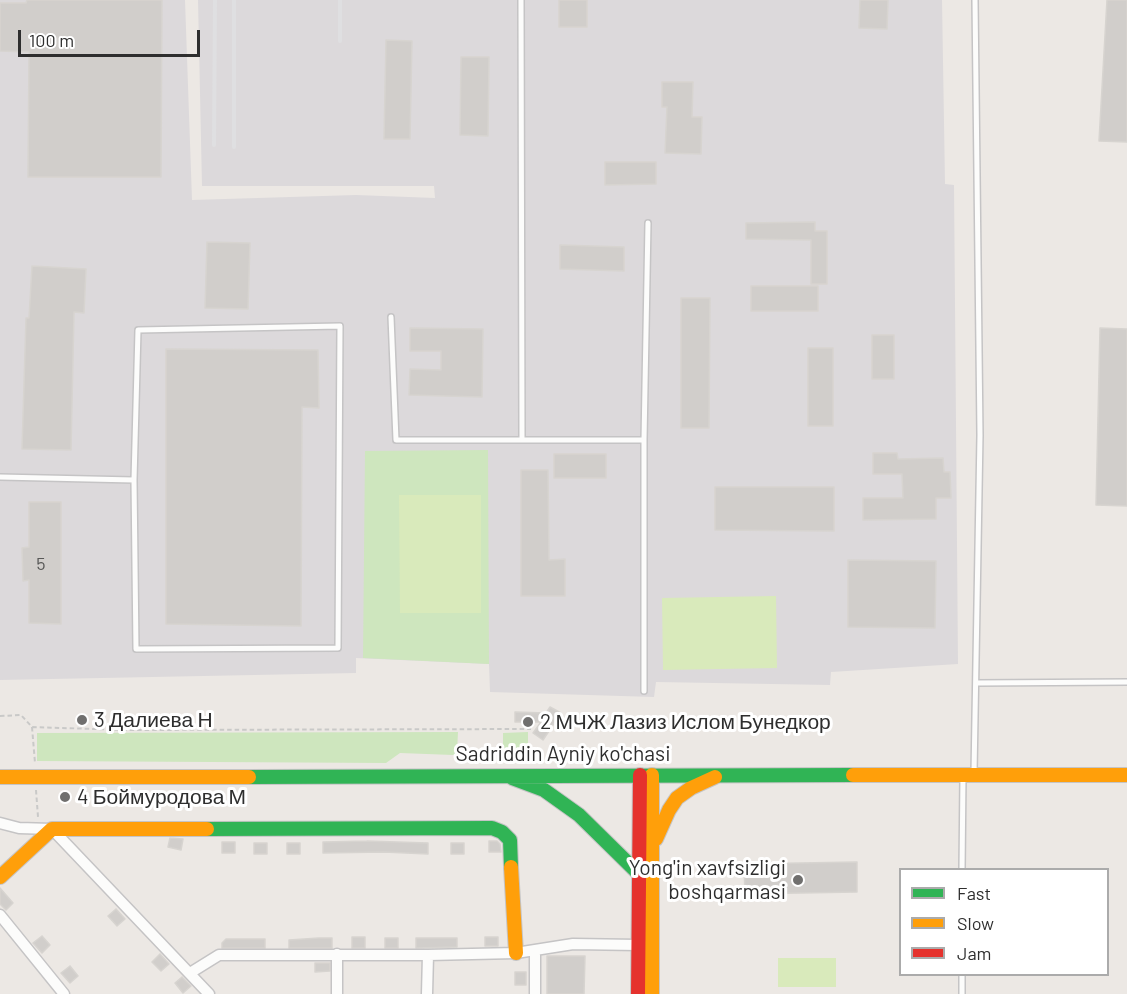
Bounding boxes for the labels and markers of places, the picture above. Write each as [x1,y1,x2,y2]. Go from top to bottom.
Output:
place label: 3 Далиева Н [94,707,213,733]
place label: 2 МЧЖ Лазиз Ислом Бунедкор [540,709,831,735]
marker: 3 Далиева Н [75,713,89,727]
marker: 2 МЧЖ Лазиз Ислом Бунедкор [521,715,535,729]
place label: 4 Боймуродова М [77,784,246,810]
marker: 4 Боймуродова М [58,790,72,804]
place label: Yong'in xavfsizligi boshqarmasi [629,855,786,905]
marker: Yong'in xavfsizligi boshqarmasi [791,873,805,887]

